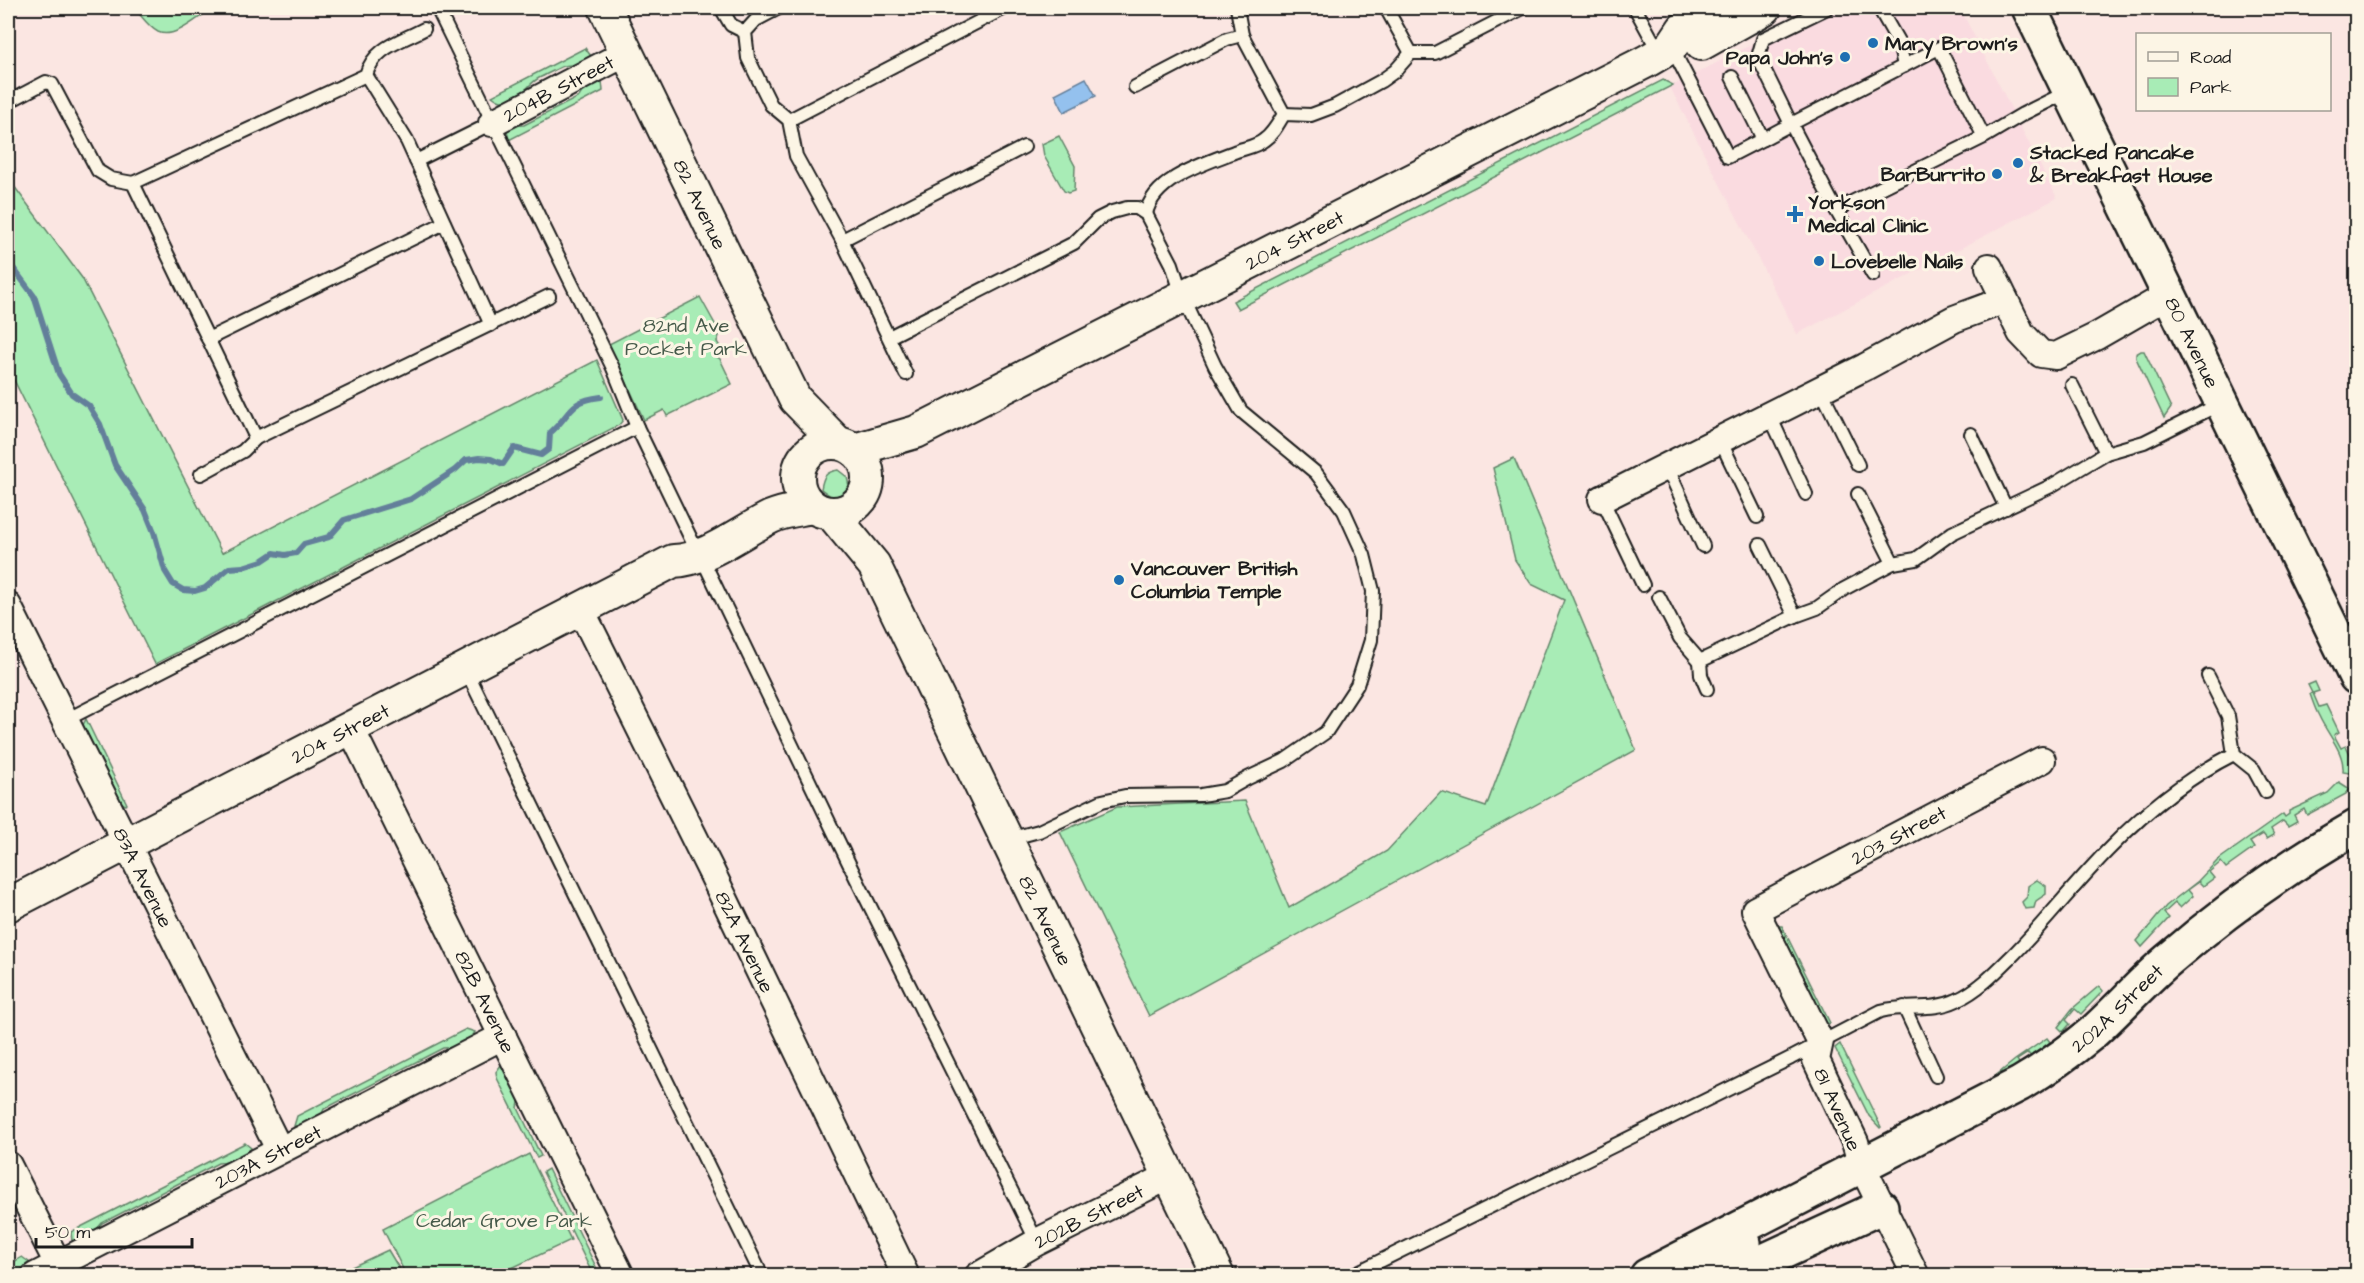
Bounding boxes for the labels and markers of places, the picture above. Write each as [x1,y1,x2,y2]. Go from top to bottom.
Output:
place label: Mary Brown's [1885,30,2018,59]
marker: Mary Brown's [1866,36,1880,50]
place label: Papa John's [1726,44,1833,72]
marker: Papa John's [1838,50,1852,64]
place label: Stacked Pancake & Breakfast House [2029,139,2213,190]
marker: Stacked Pancake & Breakfast House [2011,156,2025,170]
place label: BarBurrito [1881,161,1986,189]
marker: BarBurrito [1990,167,2004,181]
place label: Yorkson Medical Clinic [1808,189,1929,240]
marker: Yorkson Medical Clinic [1786,205,1804,223]
place label: Lovebelle Nails [1831,248,1963,276]
marker: Lovebelle Nails [1812,254,1826,268]
place label: Vancouver British Columbia Temple [1130,555,1298,606]
marker: Vancouver British Columbia Temple [1112,573,1126,587]

